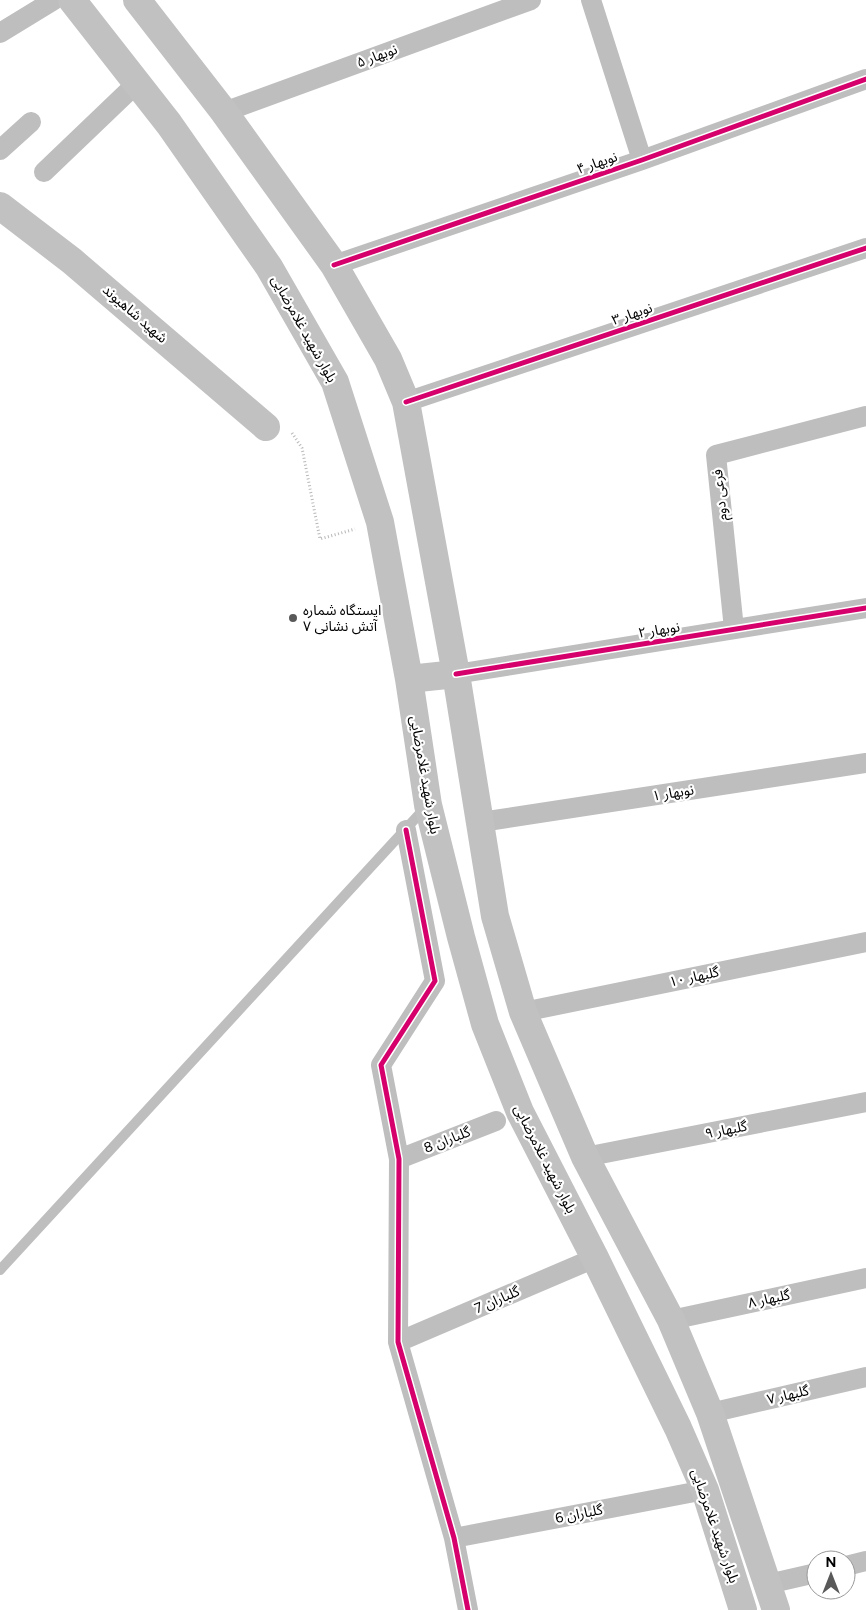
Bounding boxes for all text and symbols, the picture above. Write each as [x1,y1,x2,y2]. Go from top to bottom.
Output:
street label: نوبهار ۵ [354,41,400,71]
street label: نوبهار ۴ [574,148,620,178]
street label: بلوار شهید غلامرضایی [268,272,341,386]
street label: شهید شاهیوند [99,281,171,347]
street label: نوبهار ۳ [609,299,655,329]
street label: فرعی دوم [709,468,733,522]
place label: ایستگاه شماره ۷ آتش نشانی [303,602,381,635]
marker: ایستگاه شماره ۷ آتش نشانی [287,612,299,624]
street label: نوبهار ۲ [637,618,681,642]
street label: بلوار شهید غلامرضایی [406,715,444,836]
street label: نوبهار ۱ [651,781,695,805]
street label: گلبهار ۱۰ [667,963,721,991]
street label: بلوار شهید غلامرضایی [510,1102,580,1216]
street label: گلبهار ۹ [703,1118,749,1142]
street label: گلباران 8 [421,1123,473,1157]
street label: گلباران 7 [472,1283,522,1317]
street label: گلبهار ۸ [746,1286,792,1312]
street label: گلبهار ۷ [765,1382,811,1408]
street label: بلوار شهید غلامرضایی [687,1467,743,1586]
street label: گلباران 6 [554,1501,604,1527]
north arrow [806,1550,856,1600]
text: N [826,1554,836,1571]

